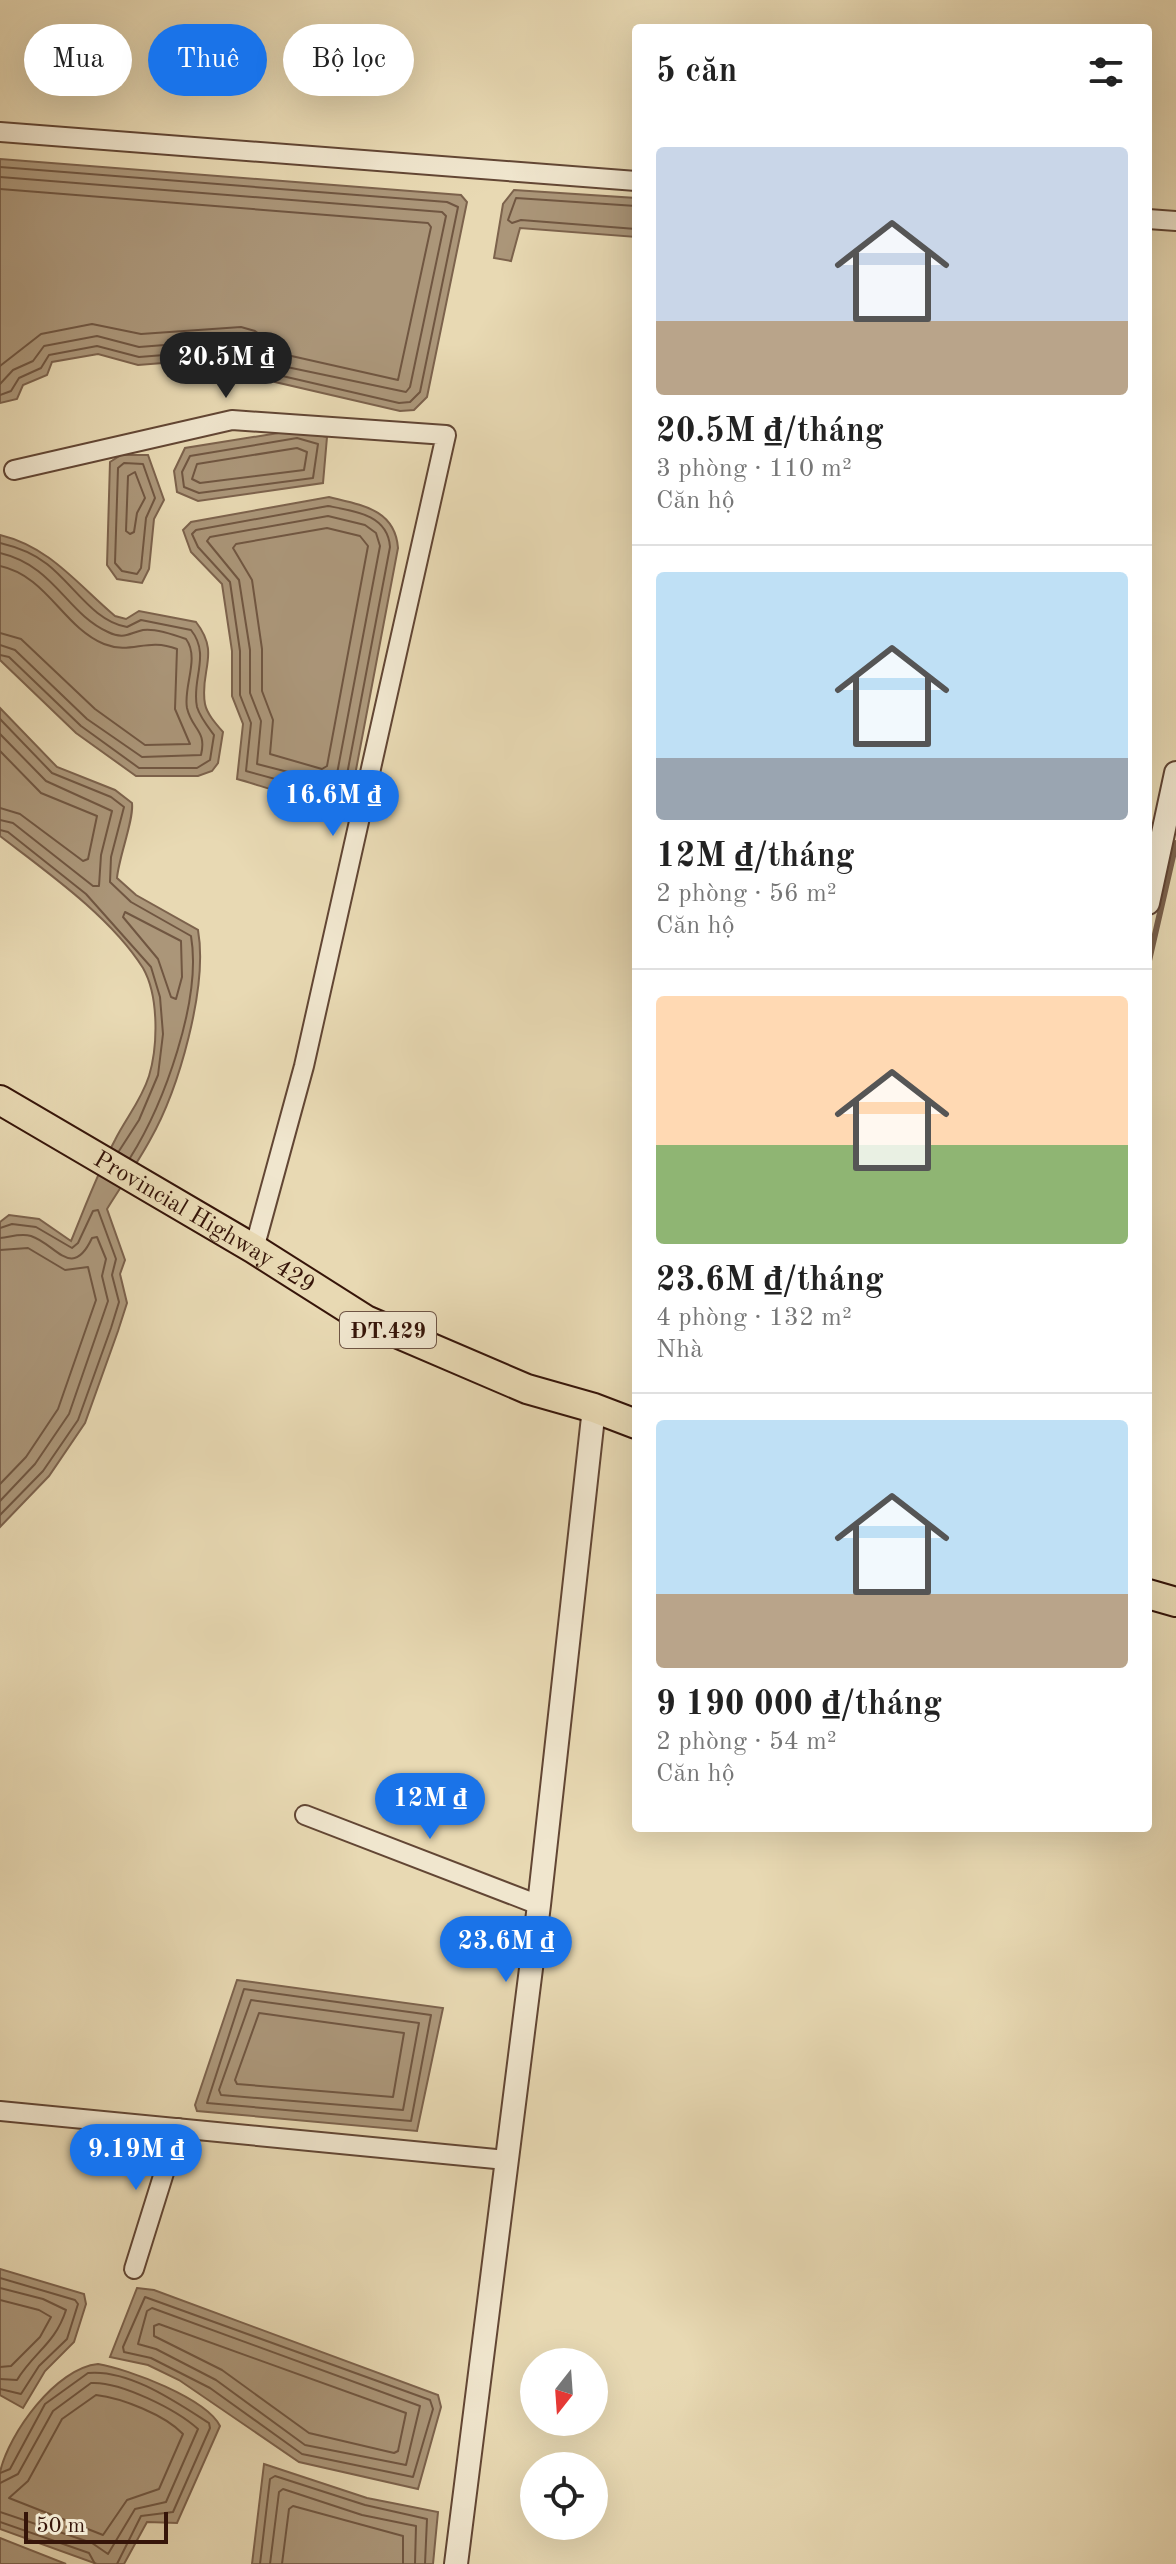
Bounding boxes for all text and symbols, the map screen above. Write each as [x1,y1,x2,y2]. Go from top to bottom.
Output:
chip: Mua [24,24,132,96]
chip: Thuê [148,24,267,96]
chip: Bộ lọc [283,24,414,96]
icon: filters [1084,50,1128,94]
text: 5 căn [656,55,737,89]
icon: home [820,199,964,343]
pin: 20.5M ₫ [152,332,300,400]
text: 20.5M ₫ [178,345,274,371]
text: 20.5M ₫/tháng [656,415,884,449]
text: 3 phòng · 110 m² [656,456,852,482]
text: Căn hộ [656,488,735,514]
icon: home [820,624,964,768]
pin: 16.6M ₫ [259,770,407,838]
text: 16.6M ₫ [285,783,381,809]
text: 12M ₫/tháng [656,840,854,874]
text: 2 phòng · 56 m² [656,881,837,907]
text: Căn hộ [656,913,735,939]
icon: home [820,1048,964,1192]
street label: Provincial Highway 429 [89,1148,319,1298]
text: 23.6M ₫/tháng [656,1264,884,1298]
text: 4 phòng · 132 m² [656,1305,852,1331]
road number: ĐT.429 [340,1312,436,1348]
text: Nhà [656,1337,703,1363]
icon: home [820,1472,964,1616]
text: 9 190 000 ₫/tháng [656,1688,942,1722]
text: 2 phòng · 54 m² [656,1729,837,1755]
text: Căn hộ [656,1761,735,1787]
pin: 12M ₫ [374,1773,486,1841]
text: 12M ₫ [393,1786,467,1812]
pin: 23.6M ₫ [432,1916,580,1984]
text: 23.6M ₫ [458,1929,554,1955]
pin: 9.19M ₫ [62,2124,210,2192]
text: 9.19M ₫ [88,2137,184,2163]
north arrow [520,2348,608,2436]
map controls [520,2348,608,2540]
button: locate [520,2452,608,2540]
scale bar [24,2508,168,2544]
text: 50 m [36,2515,85,2537]

